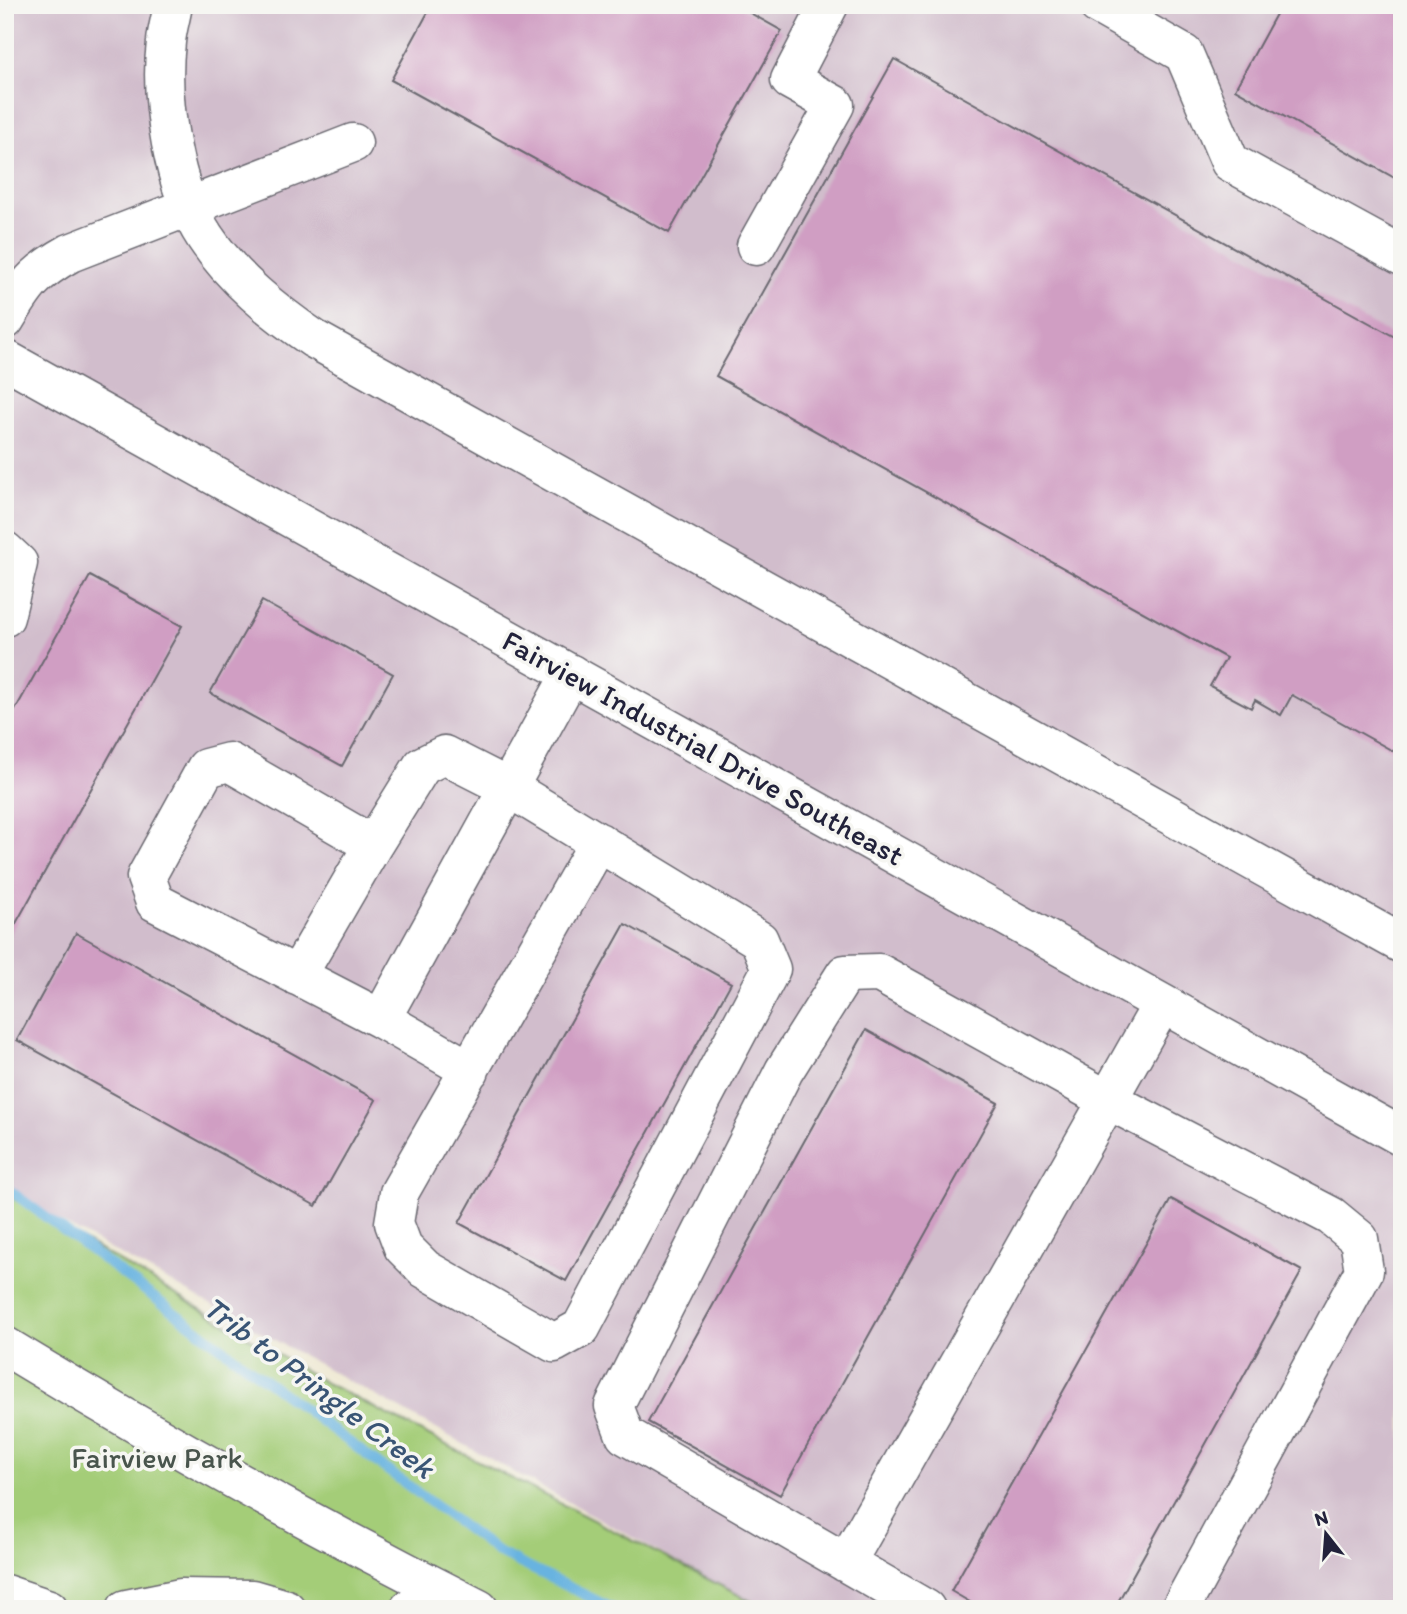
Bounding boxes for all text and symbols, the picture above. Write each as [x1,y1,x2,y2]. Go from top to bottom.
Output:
street label: Fairview Industrial Drive Southeast [496,622,910,874]
water label: Trib to Pringle Creek [196,1288,443,1487]
park label: Fairview Park [71,1439,243,1476]
north arrow [1292,1498,1362,1568]
text: N [1312,1505,1331,1531]

